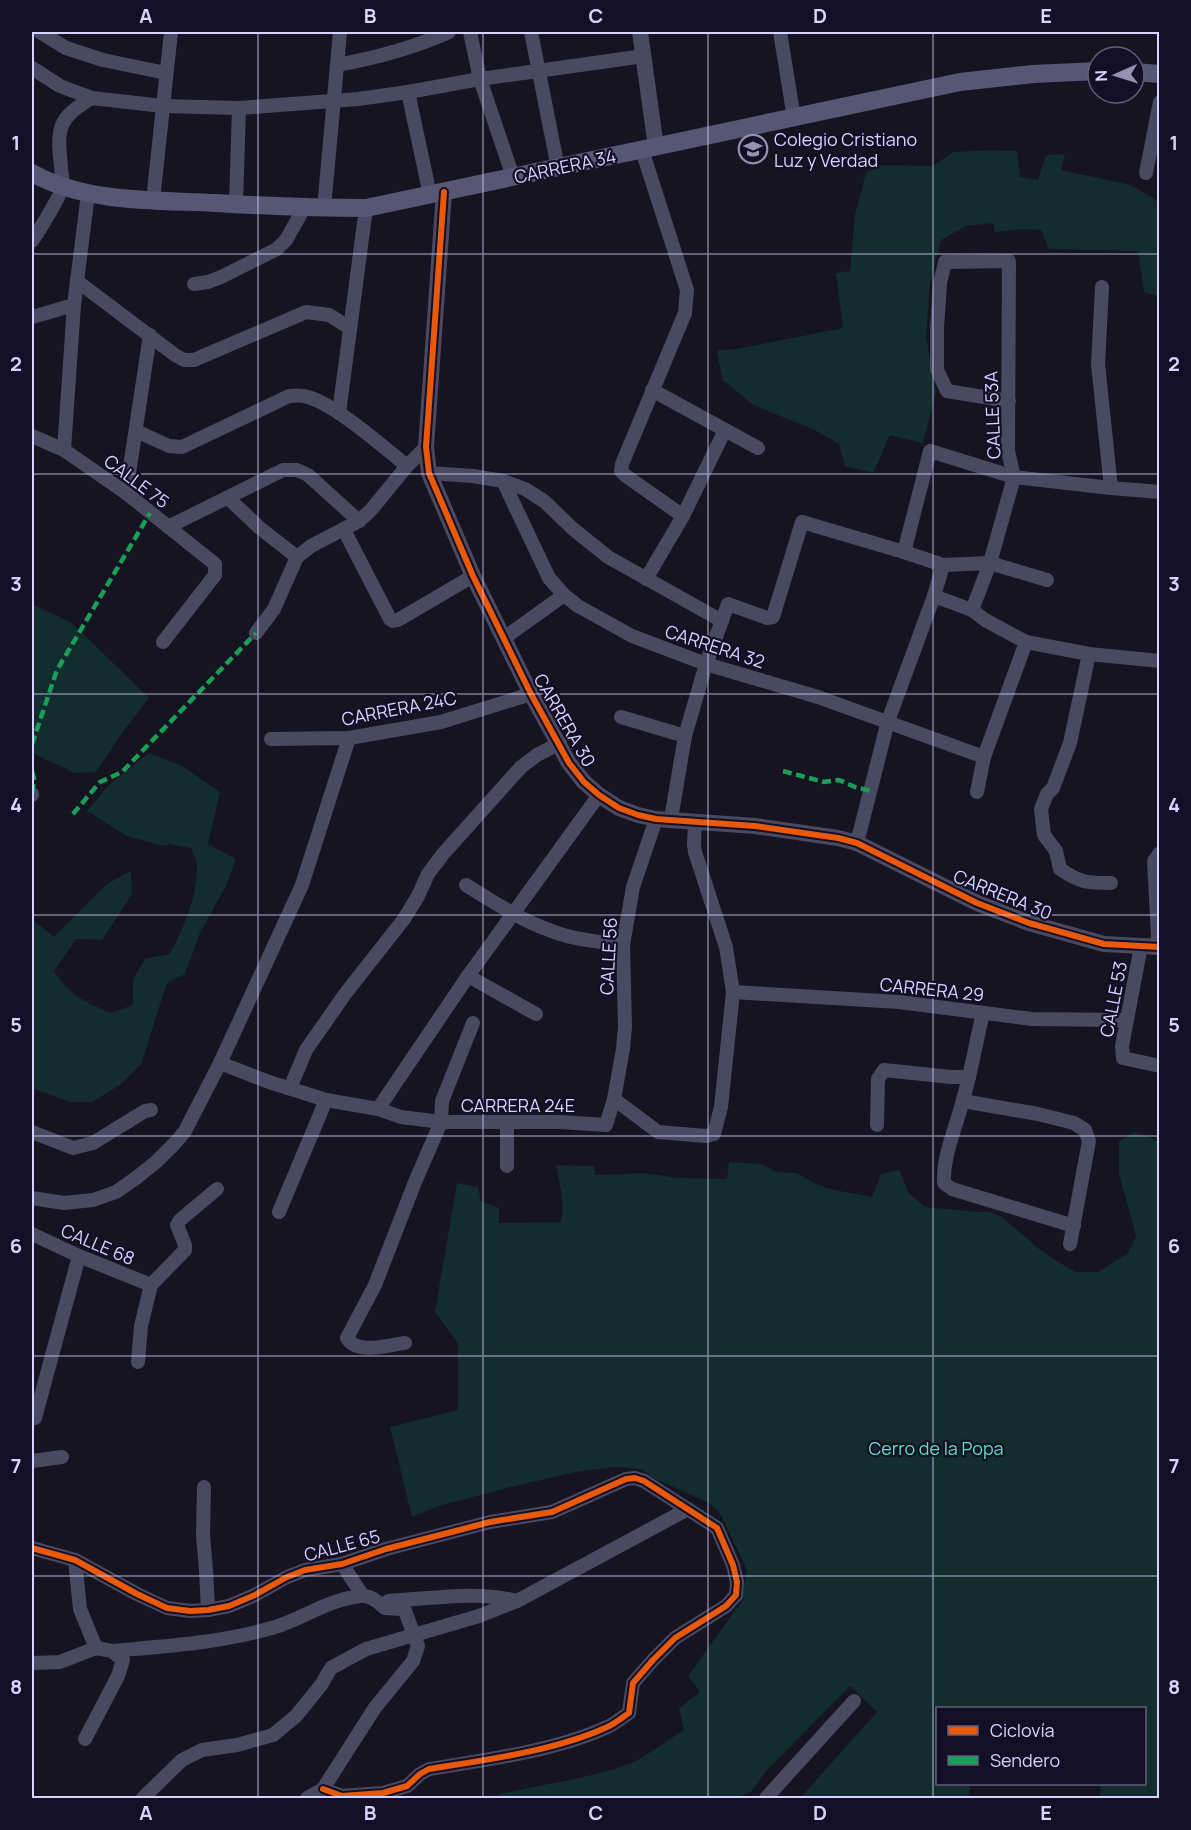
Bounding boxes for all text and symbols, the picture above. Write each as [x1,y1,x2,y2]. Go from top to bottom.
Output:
text: A [139,2,153,29]
text: B [364,2,377,29]
text: C [589,2,603,29]
text: D [813,2,827,29]
text: E [1040,2,1052,29]
north arrow [1086,45,1146,105]
text: N [1090,69,1112,82]
place label: Colegio Cristiano Luz y Verdad [774,127,917,172]
text: 1 [12,129,20,156]
text: 1 [1170,129,1178,156]
school or university icon: Colegio Cristiano Luz y Verdad [737,133,769,165]
street label: CARRERA 34 [512,143,618,189]
text: 2 [10,350,22,377]
text: 2 [1168,350,1180,377]
street label: CALLE 53A [978,370,1006,459]
street label: CALLE 75 [100,449,174,513]
text: 3 [10,570,22,597]
text: 3 [1168,570,1180,597]
street label: CARRERA 32 [662,619,768,673]
street label: CARRERA 30 [529,669,601,771]
street label: CARRERA 24C [339,685,459,731]
text: 4 [10,791,22,818]
text: 4 [1168,791,1180,818]
street label: CARRERA 30 [950,863,1056,925]
street label: CALLE 56 [594,917,622,995]
street label: CALLE 53 [1094,959,1132,1039]
street label: CARRERA 29 [879,972,985,1006]
text: 5 [10,1011,22,1038]
text: 5 [1168,1011,1180,1038]
street label: CARRERA 24E [461,1093,575,1117]
street label: CALLE 68 [58,1218,138,1270]
text: 6 [10,1232,22,1259]
text: 6 [1168,1232,1180,1259]
park label: Cerro de la Popa [868,1436,1004,1460]
text: 7 [11,1452,21,1479]
text: 7 [1169,1452,1179,1479]
street label: CALLE 65 [301,1523,383,1567]
text: 8 [10,1673,22,1700]
text: 8 [1168,1673,1180,1700]
legend [936,1707,1146,1785]
text: Ciclovía [990,1718,1055,1742]
text: Sendero [990,1748,1060,1772]
text: A [139,1799,153,1826]
text: B [364,1799,377,1826]
text: C [589,1799,603,1826]
text: D [813,1799,827,1826]
text: E [1040,1799,1052,1826]

